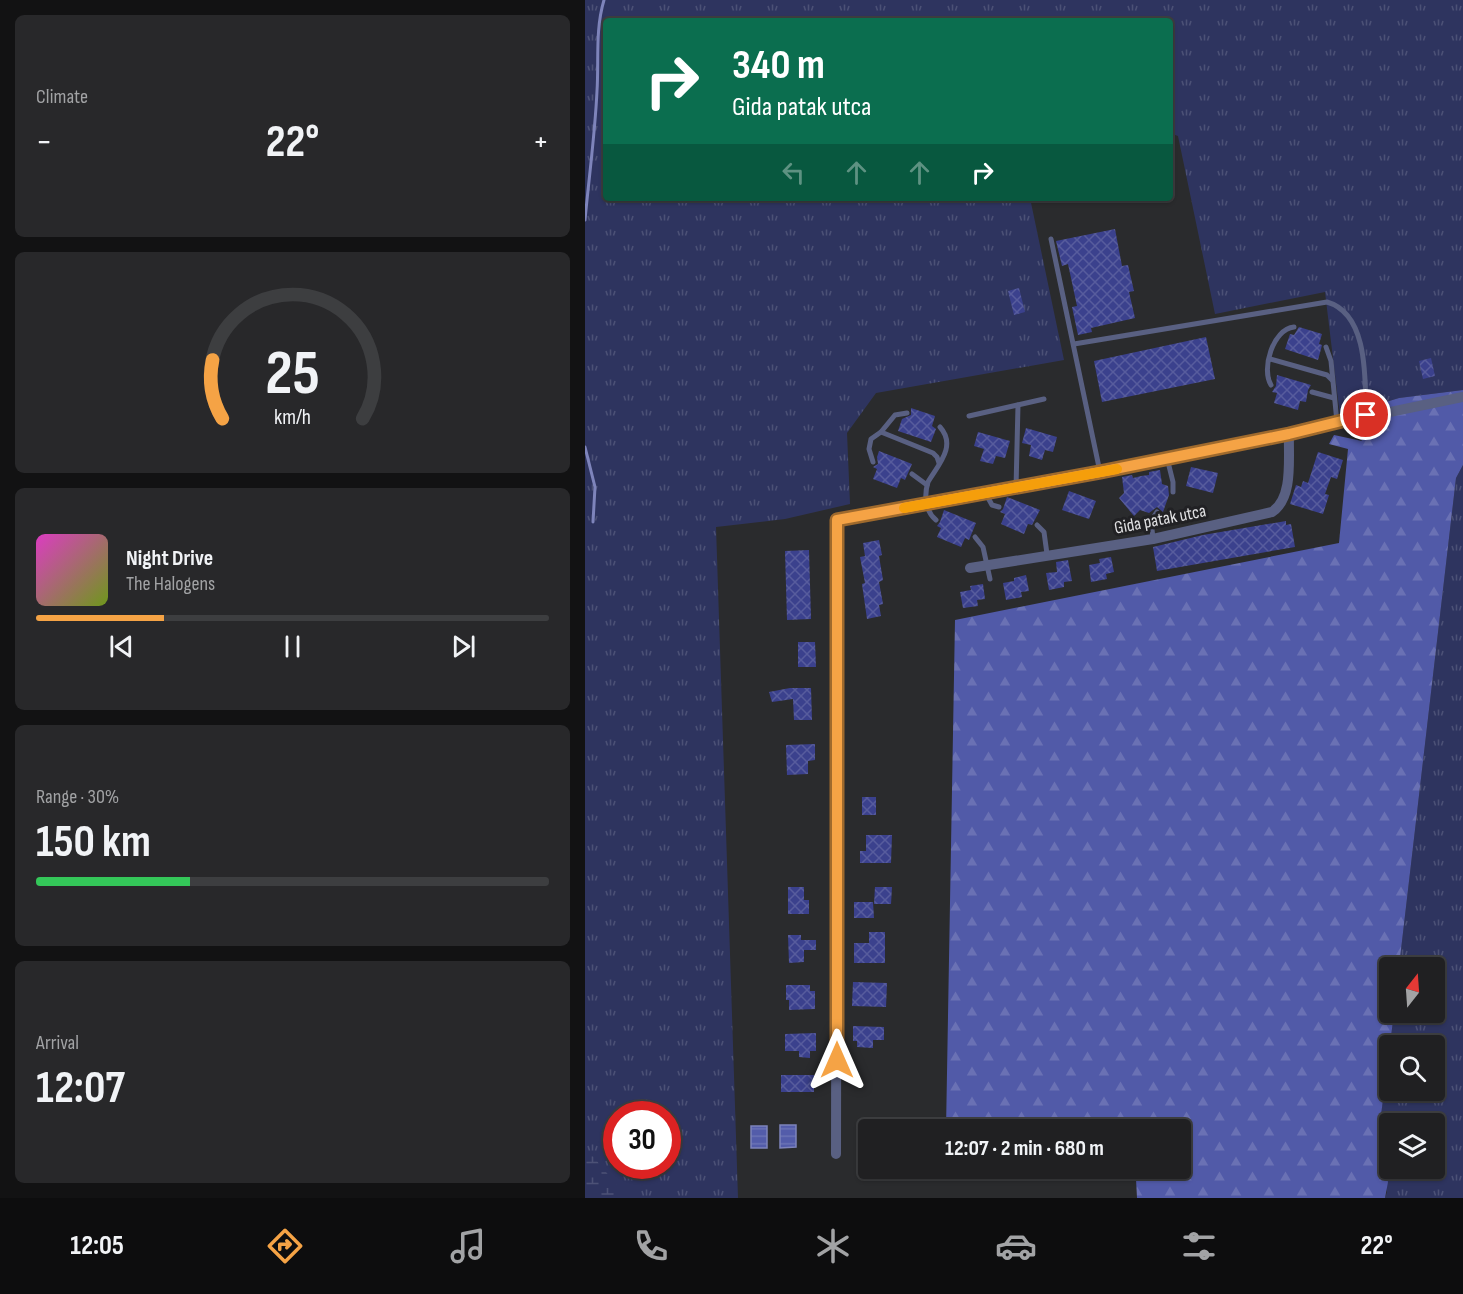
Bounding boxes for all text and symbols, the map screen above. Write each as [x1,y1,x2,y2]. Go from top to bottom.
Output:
text: 340 m [732,40,825,91]
icon: right [633,42,711,120]
text: Climate [36,85,88,109]
text: Gida patak utca [732,91,871,123]
text: 22° [266,115,319,170]
text: − [36,122,52,162]
text: + [533,122,549,162]
icon: left [777,156,810,189]
icon: ahead [840,156,873,189]
icon: ahead [903,156,936,189]
icon: right [966,156,999,189]
text: 25 [265,338,320,413]
pin [1340,389,1391,440]
icon: arrive [1349,398,1382,431]
text: km/h [274,406,311,431]
street label: Gida patak utca [1113,500,1208,539]
text: Night Drive [126,545,213,572]
text: The Halogens [126,572,215,596]
icon: previous [105,630,138,663]
icon: pause [276,630,309,663]
icon: next [447,630,480,663]
text: Range · 30% [36,785,119,809]
text: 150 km [36,815,151,870]
north arrow [1379,957,1445,1023]
map controls [1379,957,1445,1179]
position arrow [805,1028,869,1092]
text: Arrival [36,1031,79,1055]
button: search [1379,1035,1445,1101]
text: 12:07 [36,1061,125,1116]
speed limit sign: 30 [603,1101,681,1179]
button: layers [1379,1113,1445,1179]
text: 12:07 · 2 min · 680 m [945,1135,1104,1162]
icon: directions [264,1225,306,1267]
icon: music [447,1225,489,1267]
icon: phone [630,1225,672,1267]
icon: climate [812,1225,854,1267]
icon: car [995,1225,1037,1267]
icon: filters [1178,1225,1220,1267]
text: 12:05 [70,1230,124,1262]
text: 22° [1360,1230,1393,1262]

